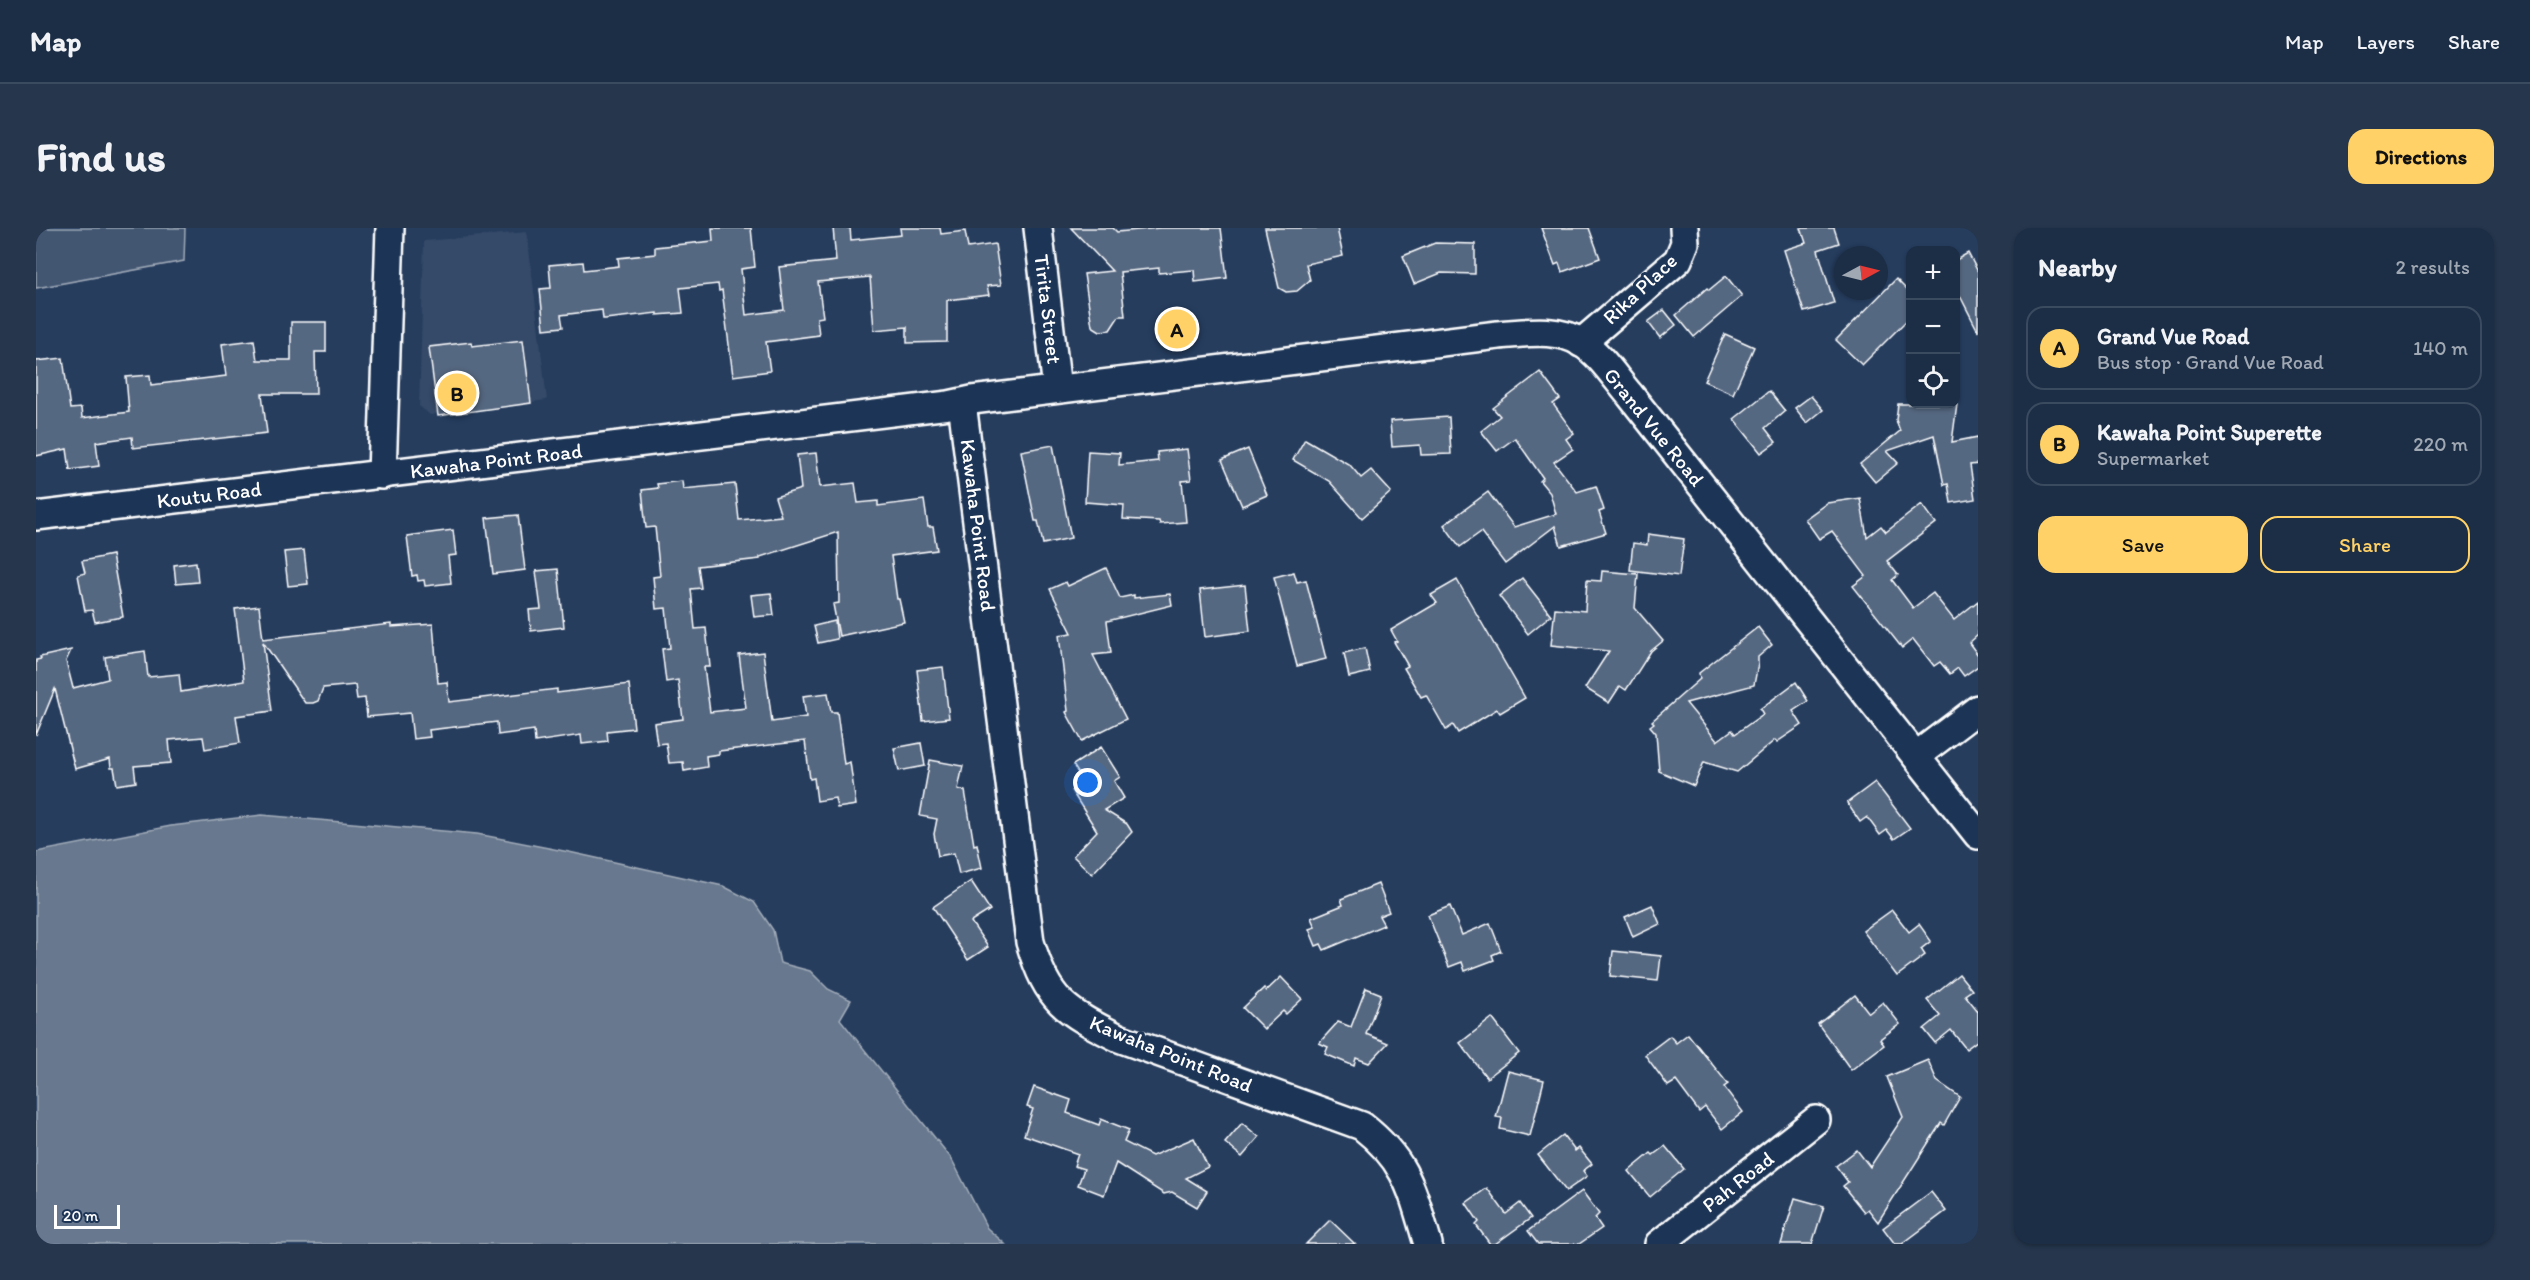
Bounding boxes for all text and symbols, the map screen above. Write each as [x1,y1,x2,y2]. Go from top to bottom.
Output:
text: Map [30,24,81,58]
text: Map [2285,29,2324,54]
text: Layers [2357,29,2415,54]
text: Share [2448,29,2500,54]
button: Directions [2348,129,2494,184]
text: Find us [36,131,166,182]
north arrow [1834,246,1888,300]
map controls [1906,246,1960,408]
button: + [1906,246,1960,300]
street label: Rika Place [1597,248,1682,329]
text: Nearby [2038,251,2117,283]
street label: Tirita Street [1029,253,1068,365]
text: 2 results [2396,255,2470,279]
button: − [1906,300,1960,354]
pin: A [1158,306,1196,352]
text: Grand Vue Road [2097,323,2249,350]
text: A [2053,336,2066,360]
text: 140 m [2413,336,2468,360]
text: Bus stop · Grand Vue Road [2097,350,2324,374]
button: locate [1906,354,1960,408]
street label: Grand Vue Road [1599,362,1710,491]
pin: B [438,370,476,416]
text: Kawaha Point Superette [2097,419,2322,446]
text: B [2053,432,2066,456]
text: 220 m [2413,432,2468,456]
street label: Kawaha Point Road [956,437,1001,612]
street label: Kawaha Point Road [408,438,583,483]
text: Supermarket [2097,446,2209,470]
street label: Koutu Road [155,476,263,513]
button: Save [2038,516,2248,573]
button: Share [2260,516,2470,573]
your location [1073,768,1102,797]
street label: Kawaha Point Road [1086,1009,1256,1098]
street label: Pah Road [1697,1146,1779,1217]
scale bar [54,1202,120,1230]
text: 20 m [63,1206,98,1225]

